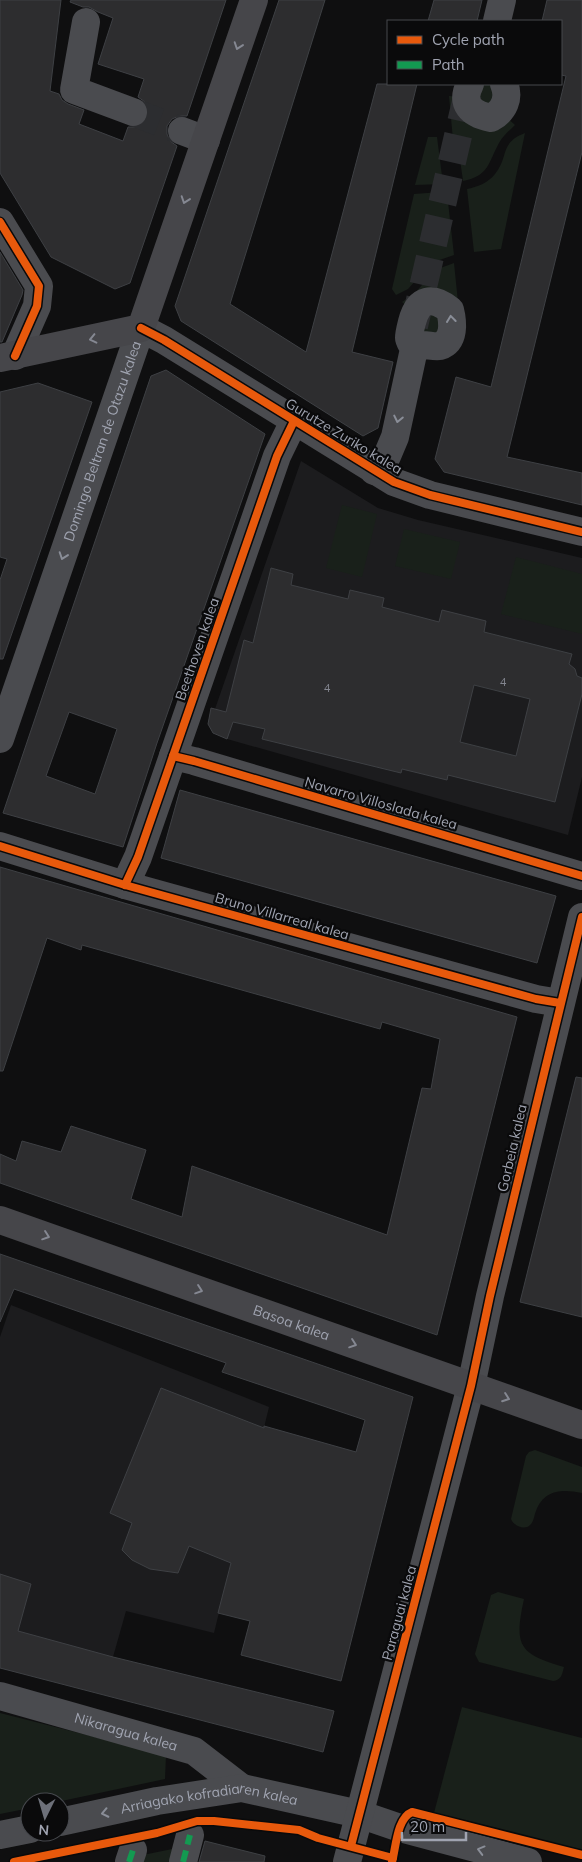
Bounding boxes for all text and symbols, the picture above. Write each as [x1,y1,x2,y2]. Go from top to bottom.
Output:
legend [387,20,562,85]
text: Cycle path [432,30,505,49]
one-way arrow [234,41,244,50]
text: Path [432,55,464,74]
one-way arrow [181,195,191,204]
one-way arrow [446,314,457,322]
one-way arrow [89,333,98,344]
street label: Domingo Beltran de Otazu kalea [59,338,145,544]
street label: Gurutze Zuriko kalea [282,394,406,478]
one-way arrow [393,415,404,424]
one-way arrow [58,551,68,560]
street label: Beethoven kalea [171,595,223,703]
house number: 4 [500,675,507,689]
house number: 4 [324,681,331,695]
street label: Navarro Villoslada kalea [303,773,459,833]
street label: Bruno Villarreal kalea [213,888,351,944]
street label: Gorbeia kalea [493,1102,531,1194]
one-way arrow [41,1231,50,1241]
one-way arrow [195,1284,203,1294]
street label: Basoa kalea [251,1301,332,1344]
one-way arrow [348,1338,356,1348]
one-way arrow [501,1392,510,1402]
street label: Paraguai kalea [378,1564,420,1662]
street label: Nikaragua kalea [72,1709,180,1755]
street label: Arriagako kofradiaren kalea [118,1779,300,1818]
north arrow [20,1792,70,1842]
one-way arrow [101,1807,109,1817]
scale bar [402,1810,466,1842]
text: 20 m [410,1817,445,1836]
text: N [38,1821,50,1839]
one-way arrow [477,1845,485,1855]

